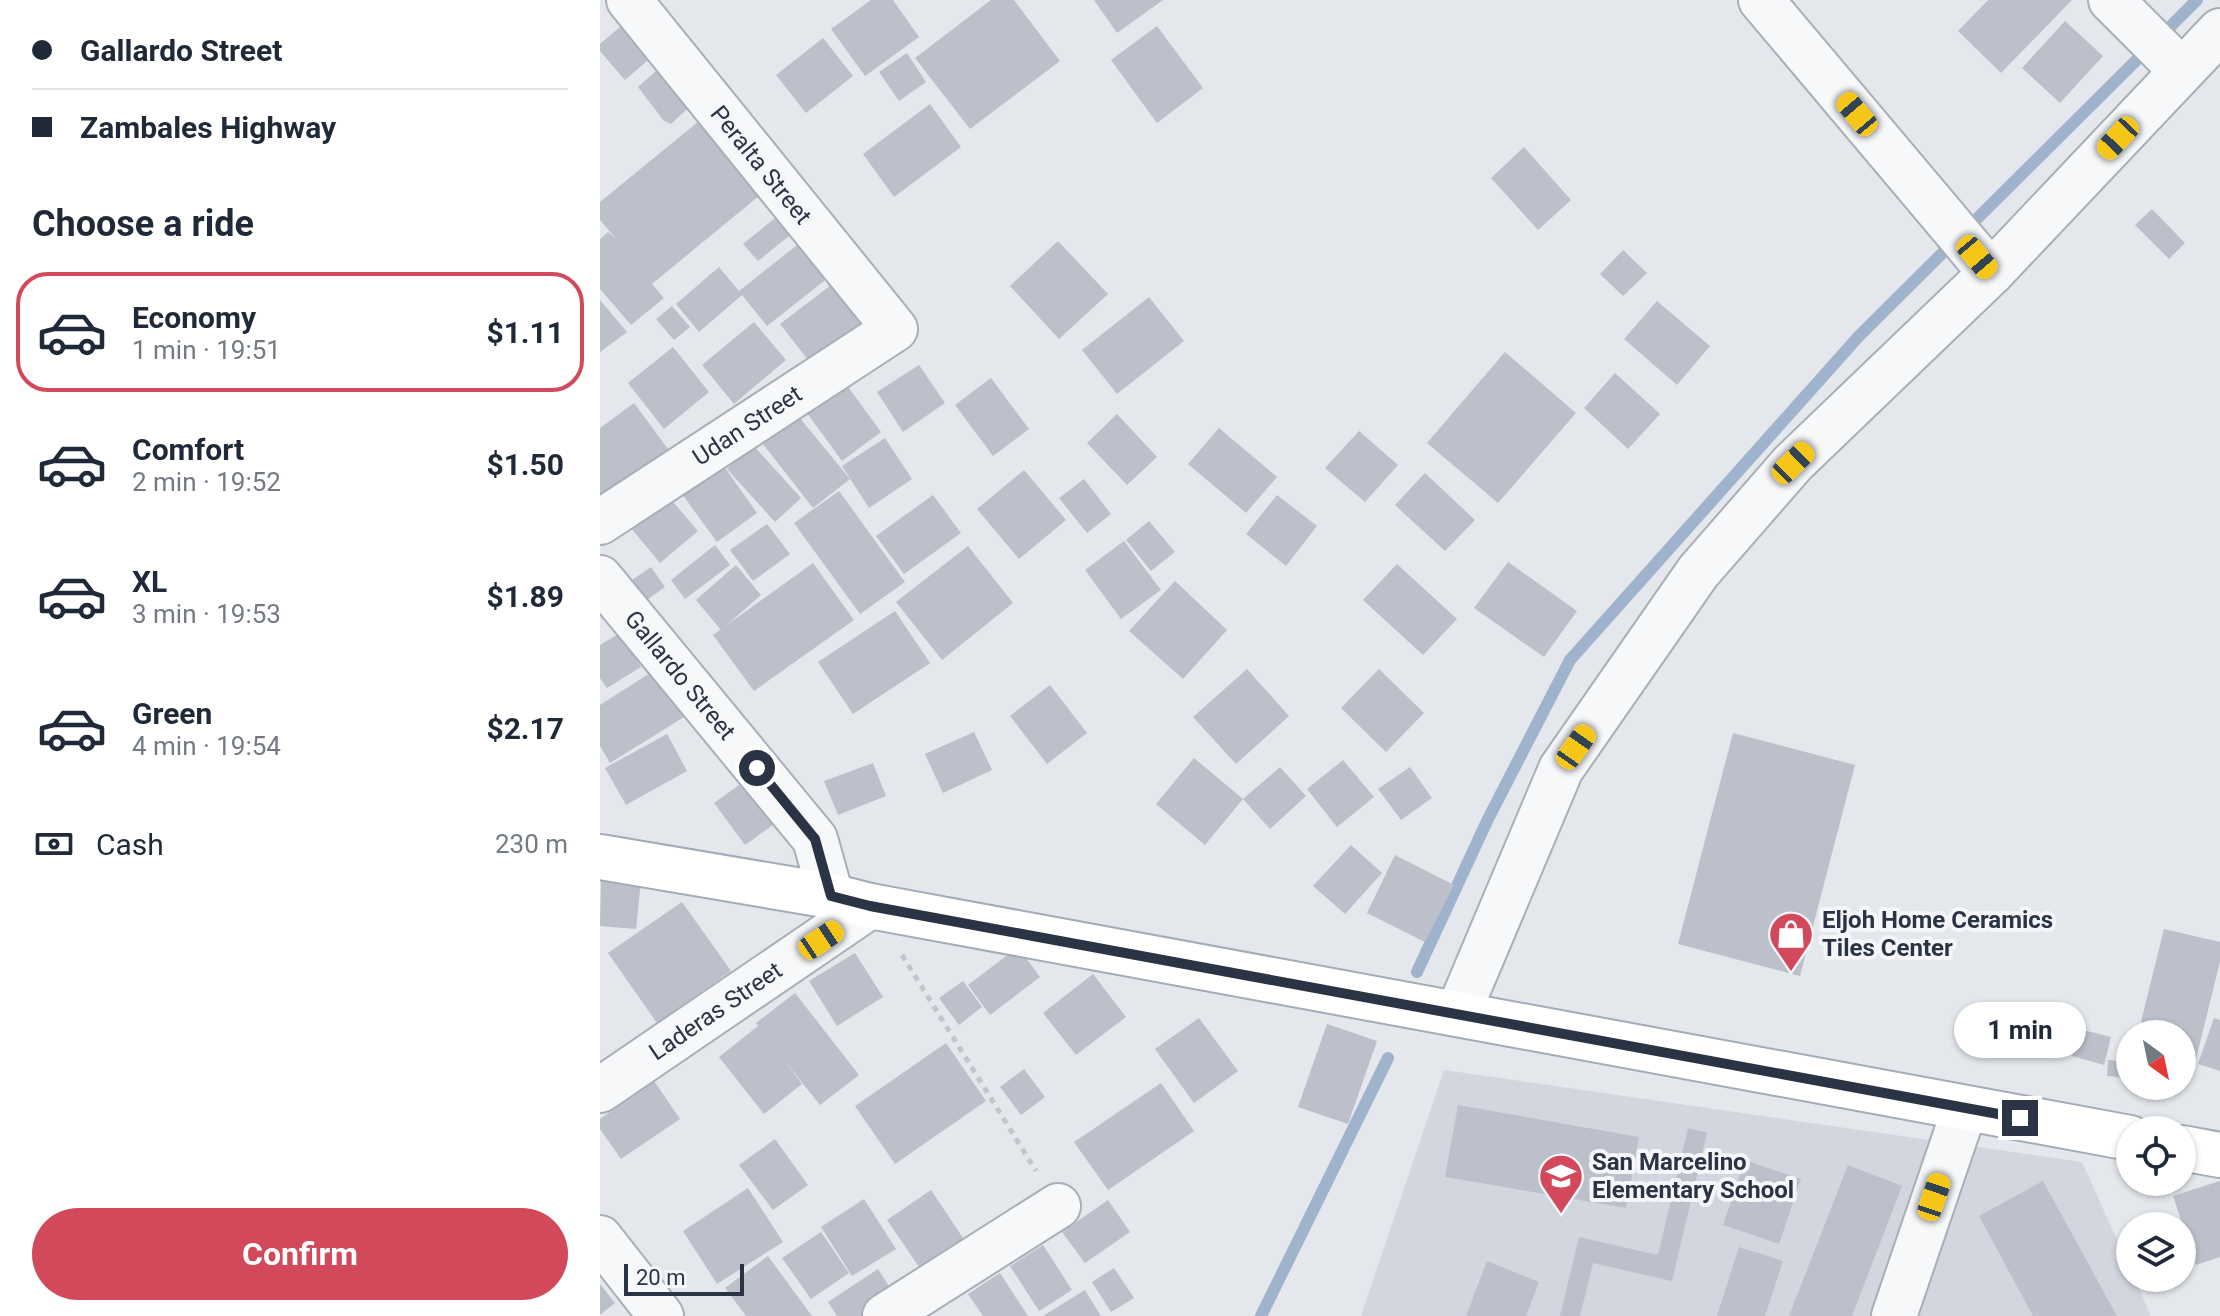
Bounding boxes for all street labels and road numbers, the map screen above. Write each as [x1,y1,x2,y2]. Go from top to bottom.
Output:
street label: Peralta Street [705,100,817,230]
street label: Udan Street [687,380,807,472]
street label: Gallardo Street [619,605,741,745]
street label: Laderas Street [644,956,788,1066]

